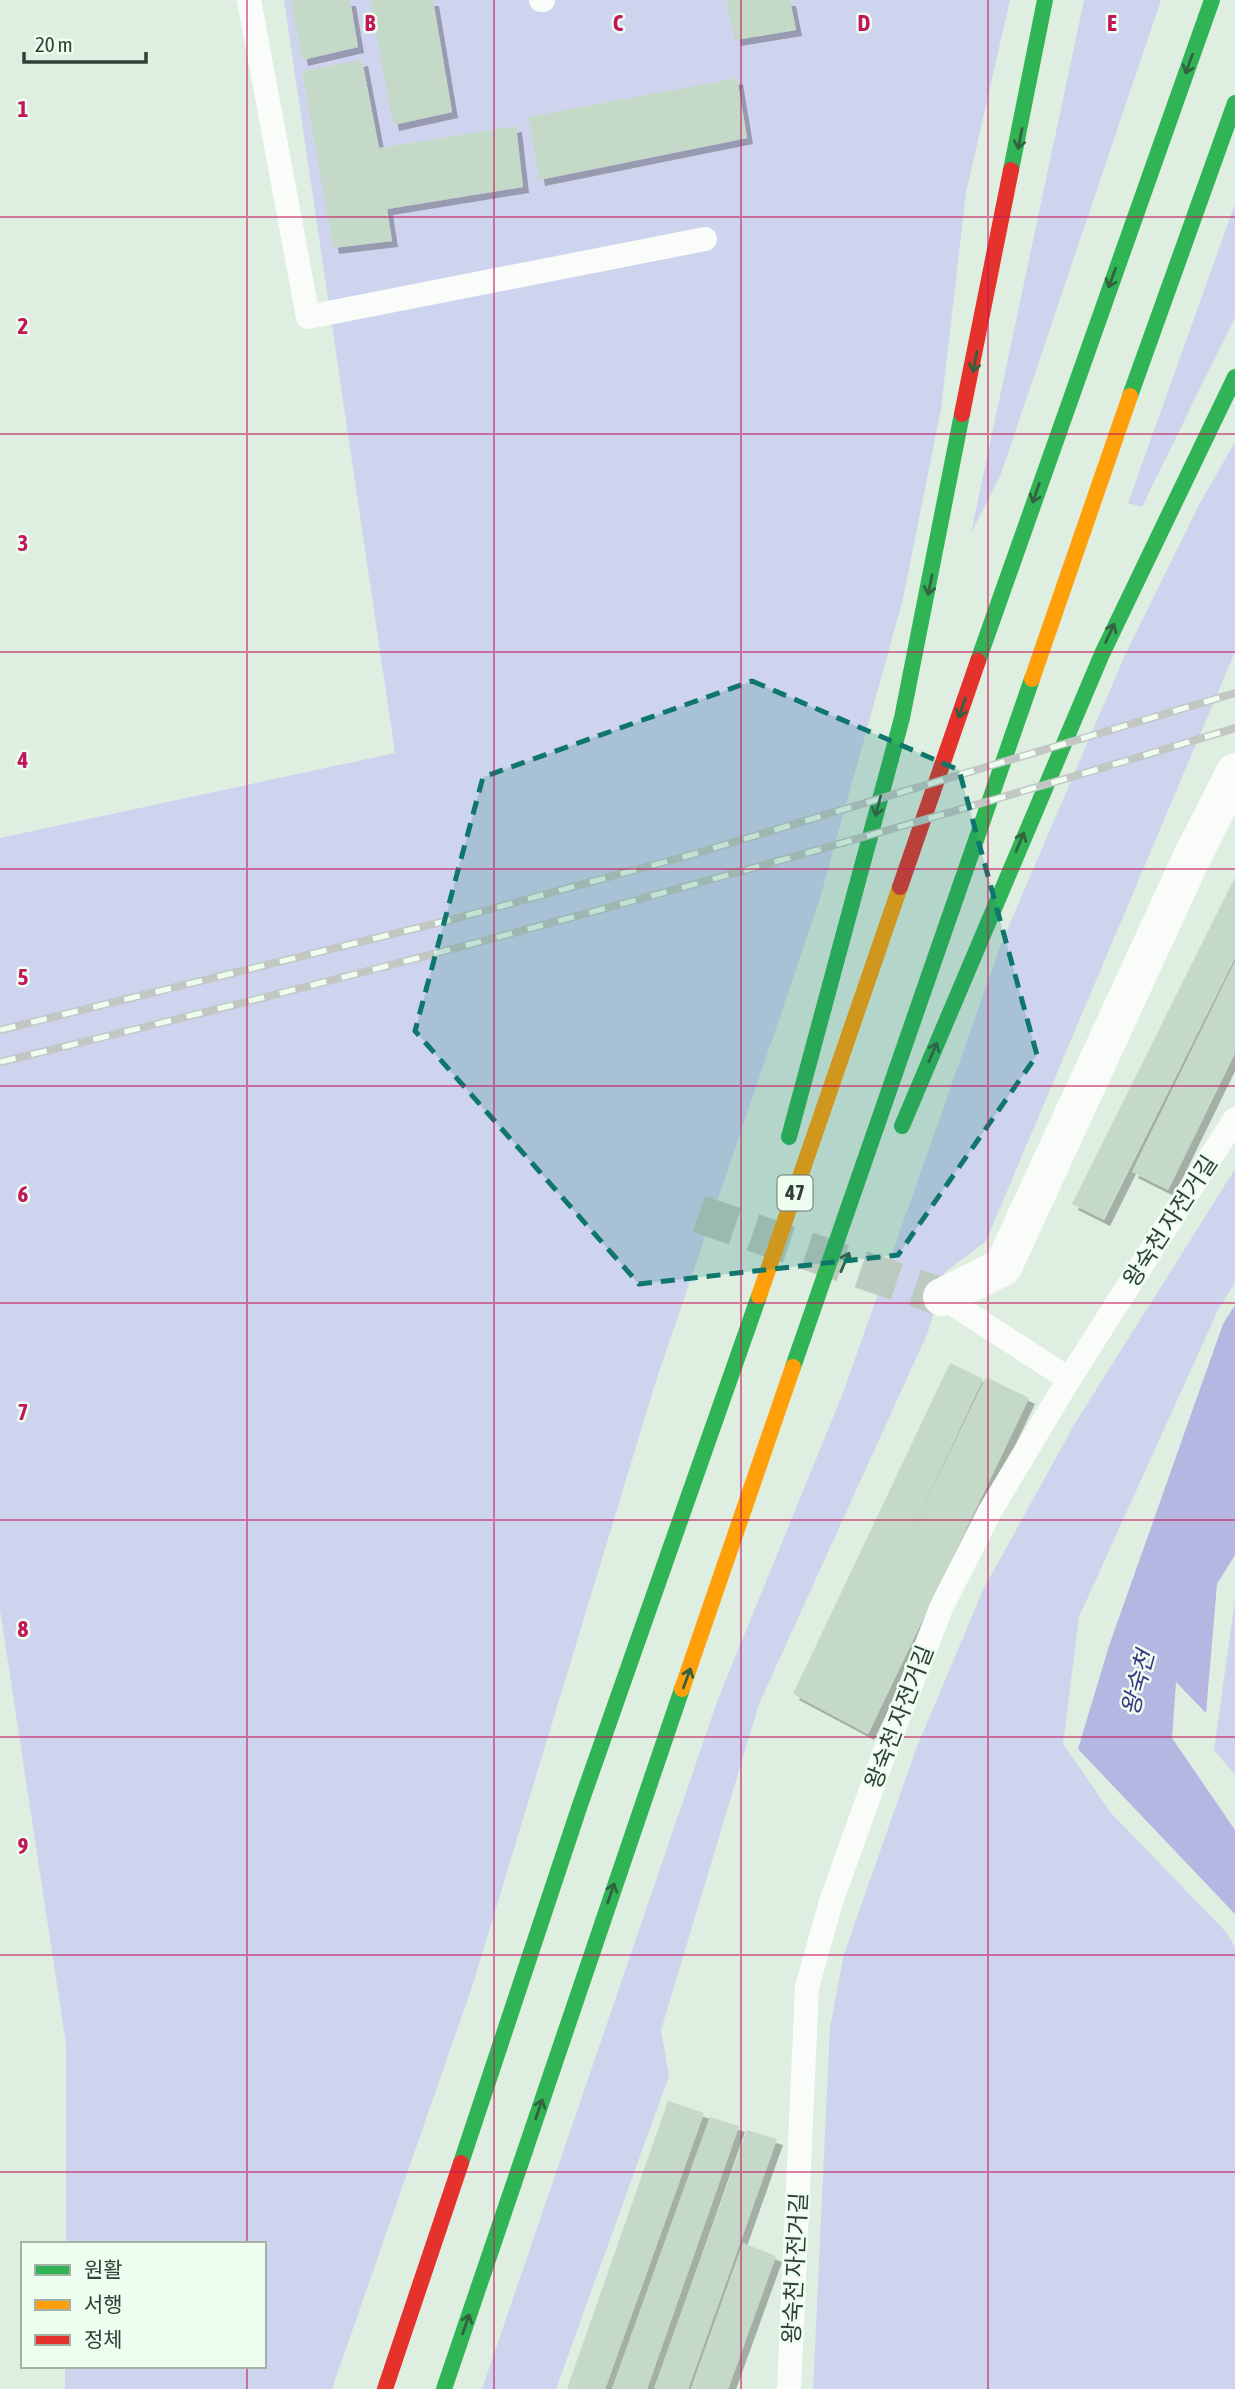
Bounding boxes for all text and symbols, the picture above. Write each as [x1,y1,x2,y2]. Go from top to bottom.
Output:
text: B [365,10,376,36]
text: C [613,10,624,36]
text: D [858,10,871,36]
text: E [1107,10,1117,36]
scale bar [24,21,147,65]
text: 20 m [35,32,73,56]
one-way arrow [1182,53,1194,75]
text: 1 [18,96,29,122]
one-way arrow [1013,127,1026,150]
one-way arrow [1105,267,1117,289]
text: 2 [18,313,28,339]
one-way arrow [968,350,982,373]
one-way arrow [1029,481,1041,503]
text: 3 [18,530,28,556]
one-way arrow [923,573,937,596]
one-way arrow [1104,623,1117,644]
one-way arrow [955,696,967,718]
text: 4 [17,747,29,773]
one-way arrow [871,795,884,817]
one-way arrow [1014,832,1027,853]
text: 5 [18,964,29,990]
one-way arrow [927,1042,940,1063]
street label: 왕숙천 자전거길 [1118,1150,1222,1292]
road number: 47 [778,1176,812,1210]
text: 6 [18,1181,29,1207]
one-way arrow [839,1252,852,1273]
text: 7 [18,1399,28,1425]
text: 8 [18,1616,29,1642]
street label: 왕숙천 자전거길 [860,1642,938,1792]
water label: 왕숙천 [1116,1645,1160,1718]
one-way arrow [682,1668,694,1690]
text: 9 [18,1833,29,1859]
one-way arrow [605,1882,618,1904]
one-way arrow [534,2098,546,2120]
street label: 왕숙천 자전거길 [778,2192,812,2344]
legend [21,2242,266,2368]
text: 원활 [84,2257,123,2281]
text: 서행 [84,2292,123,2316]
one-way arrow [461,2314,473,2336]
text: 정체 [84,2327,123,2351]

